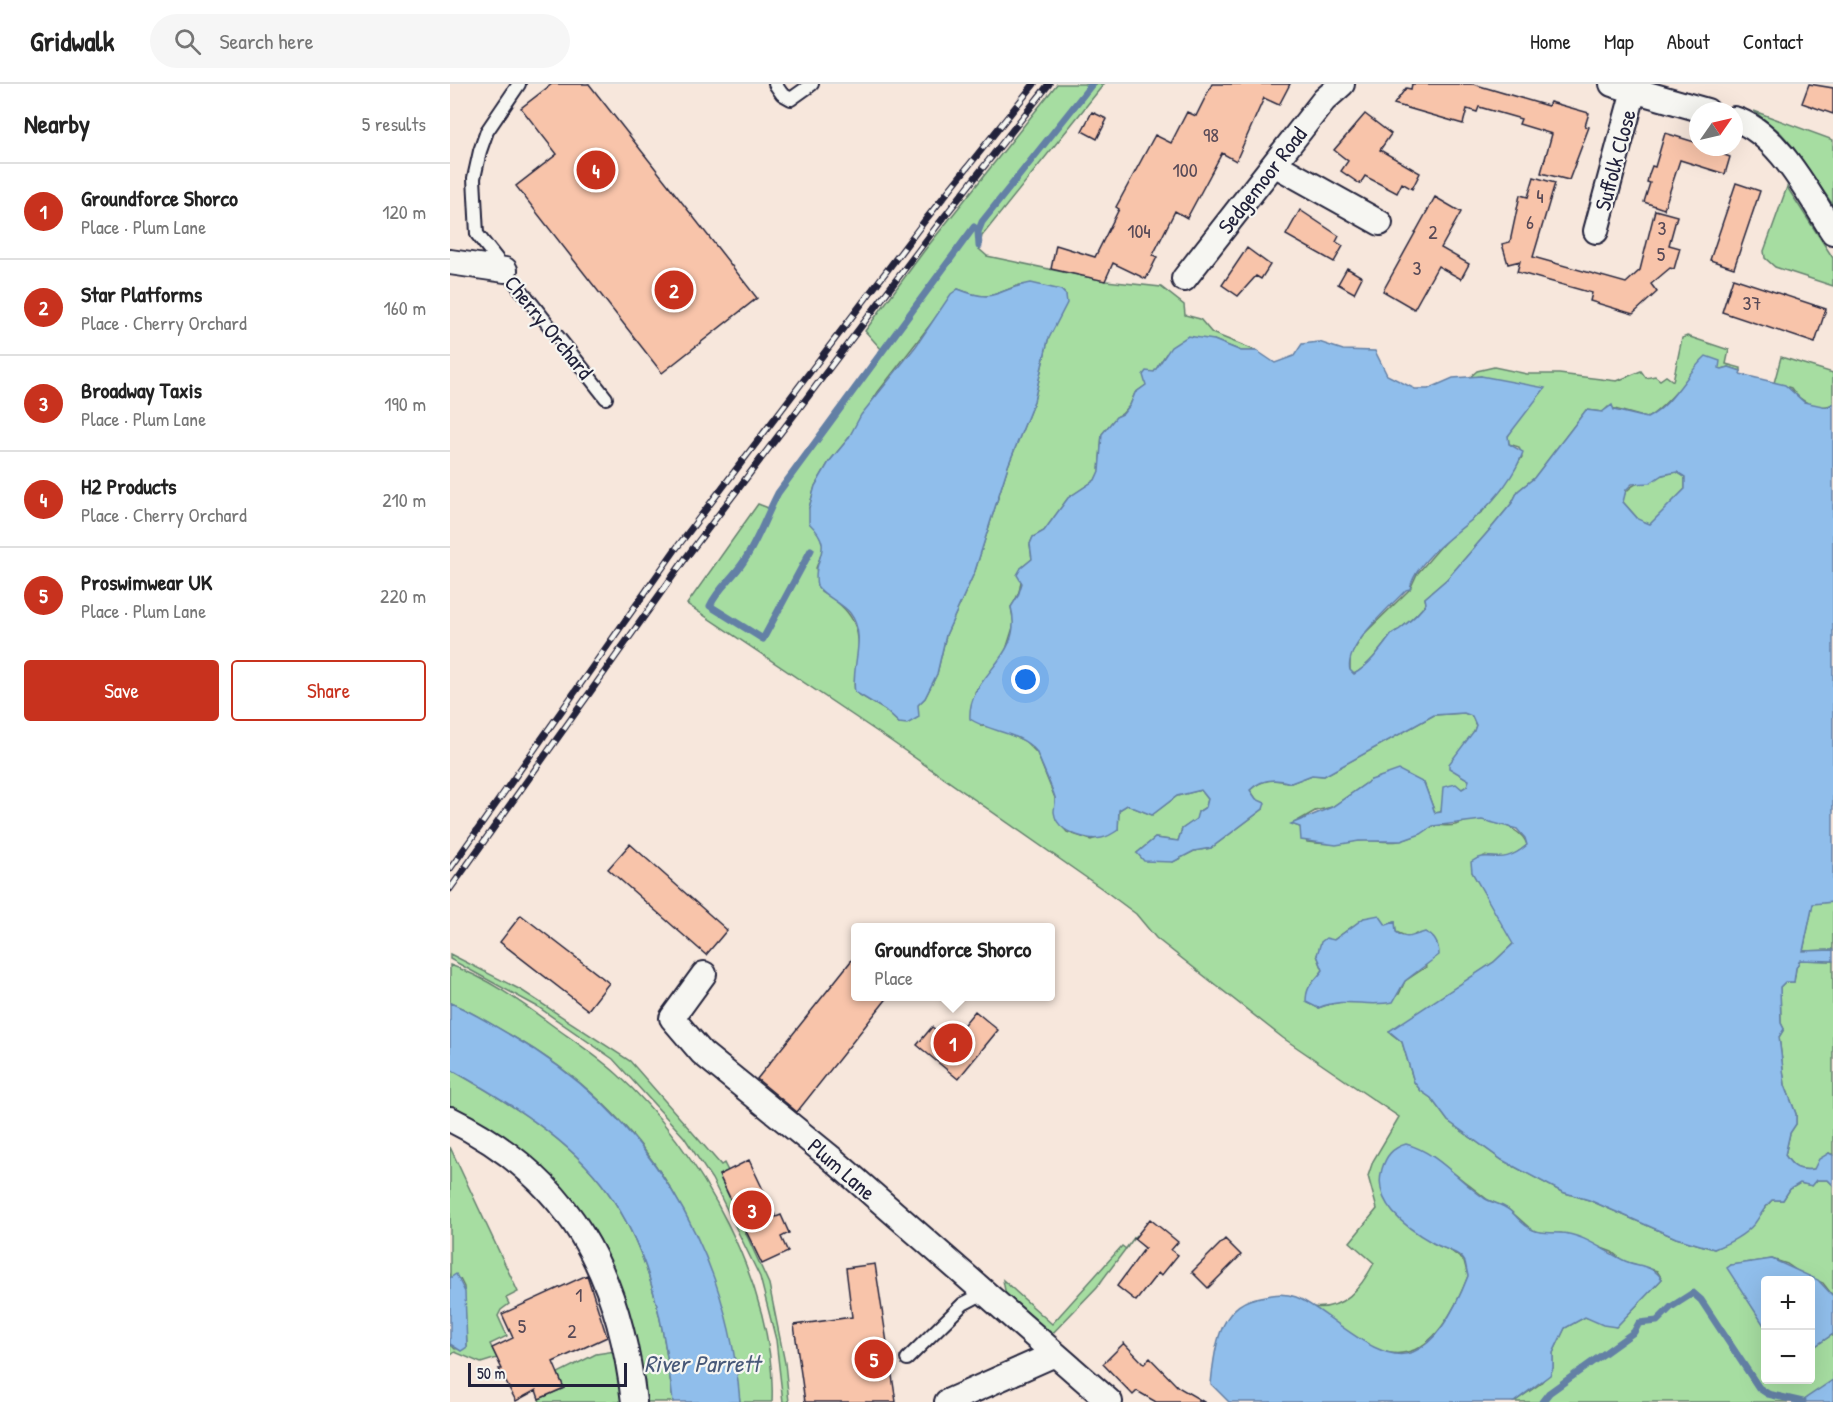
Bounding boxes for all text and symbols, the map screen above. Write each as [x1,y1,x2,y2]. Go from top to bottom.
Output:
search box [150,14,570,68]
text: Gridwalk [30,22,114,60]
icon: search [171,25,204,58]
text: Search here [219,26,313,56]
text: Home [1530,27,1571,56]
text: Map [1604,27,1634,56]
text: About [1667,27,1710,56]
text: Contact [1743,27,1803,56]
north arrow [1689,102,1743,156]
text: Nearby [24,106,90,141]
street label: Suffolk Close [1587,106,1643,214]
text: 5 results [362,110,426,137]
street label: Sedgemoor Road [1211,120,1314,240]
house number: 98 [1203,121,1219,148]
pin: 4 [576,148,616,193]
house number: 100 [1172,156,1198,183]
house number: 4 [1536,182,1544,209]
text: Groundforce Shorco [81,183,238,213]
text: 1 [40,198,47,225]
text: 120 m [382,198,426,225]
house number: 6 [1526,208,1534,235]
text: Place · Plum Lane [81,213,206,240]
house number: 3 [1658,214,1667,241]
house number: 104 [1127,217,1151,244]
house number: 2 [1428,218,1438,245]
house number: 5 [1657,240,1666,267]
house number: 3 [1413,254,1422,281]
pin: 2 [654,268,694,312]
street label: Cherry Orchard [498,269,600,386]
text: Star Platforms [81,279,202,309]
house number: 37 [1743,289,1762,316]
text: 2 [39,294,48,321]
text: 160 m [384,294,426,321]
text: Place · Cherry Orchard [81,309,247,336]
text: Broadway Taxis [81,375,202,405]
text: 3 [39,390,48,417]
text: 190 m [384,390,426,417]
text: Place · Plum Lane [81,405,206,432]
text: H2 Products [81,471,177,501]
text: 4 [40,486,47,513]
text: 210 m [382,486,426,513]
text: Place · Cherry Orchard [81,501,247,528]
text: Proswimwear UK [81,567,212,597]
text: 5 [39,582,48,609]
text: 220 m [380,582,426,609]
text: Place · Plum Lane [81,597,206,624]
button: Save [24,660,219,721]
button: Share [231,660,426,721]
your location [1011,665,1040,694]
popup [851,923,1055,1001]
text: Groundforce Shorco [875,934,1031,964]
text: Place [875,964,913,991]
pin: 1 [934,1020,972,1066]
street label: Plum Lane [802,1131,882,1207]
pin: 3 [732,1188,772,1232]
map controls [1761,1276,1815,1384]
button: + [1761,1276,1815,1330]
house number: 1 [575,1281,583,1308]
house number: 5 [518,1312,527,1339]
house number: 2 [567,1317,577,1344]
button: − [1761,1330,1815,1384]
pin: 5 [854,1336,894,1382]
water label: River Parrett [644,1347,764,1379]
scale bar [468,1360,627,1388]
text: 50 m [477,1362,506,1384]

